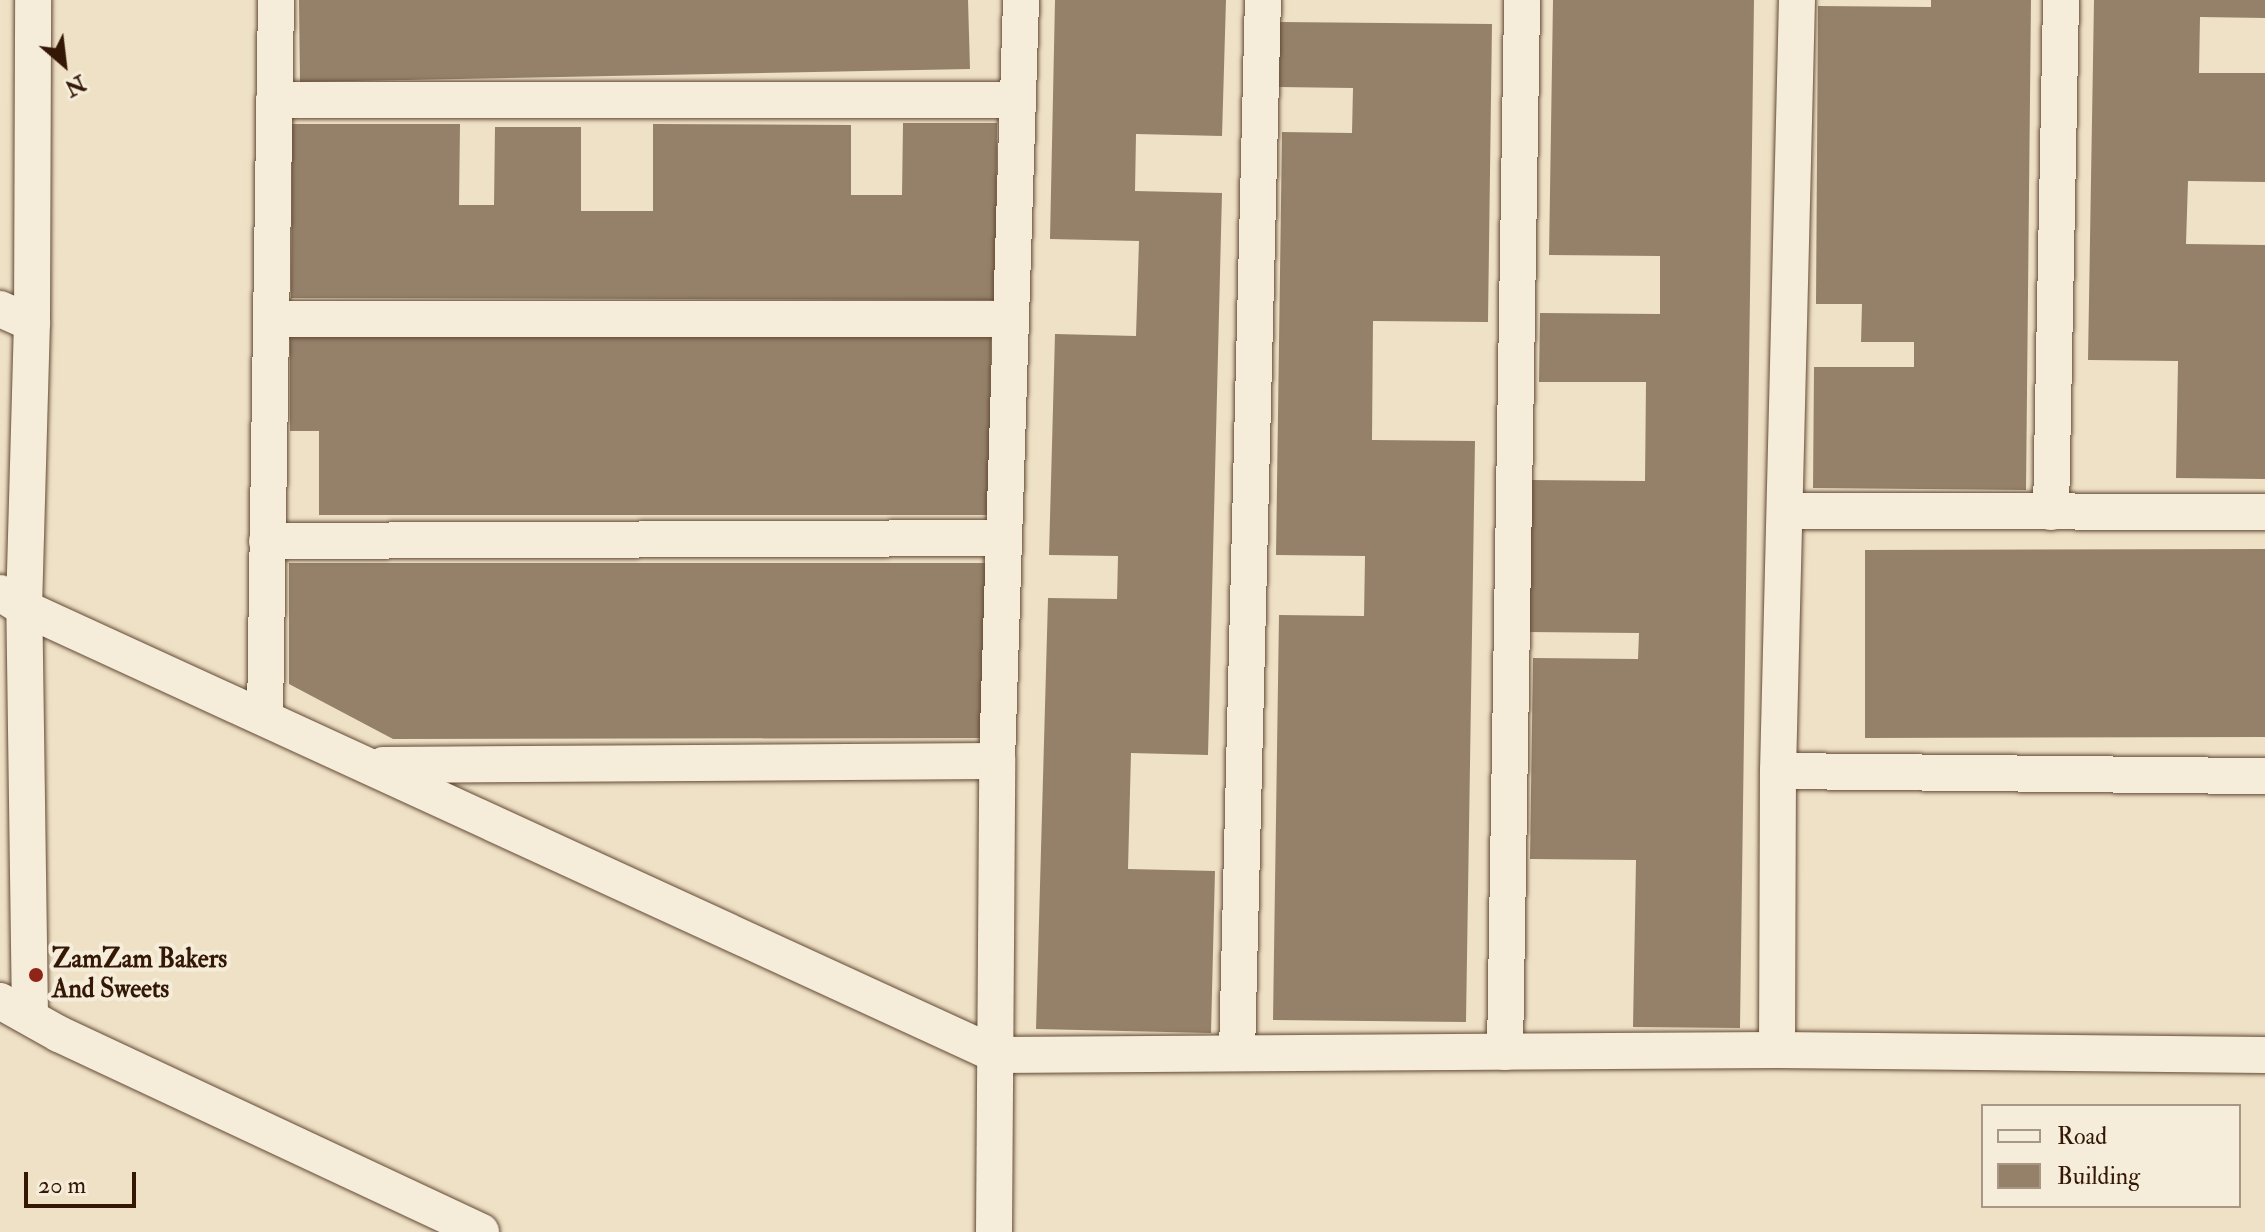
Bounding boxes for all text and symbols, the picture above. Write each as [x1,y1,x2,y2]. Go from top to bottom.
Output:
north arrow [24,24,104,104]
text: N [60,68,91,102]
place label: ZamZam Bakers And Sweets [52,944,227,1006]
marker: ZamZam Bakers And Sweets [27,966,45,984]
legend [1981,1104,2241,1208]
text: Road [2057,1121,2107,1152]
scale bar [28,1156,140,1206]
text: Building [2057,1161,2140,1192]
text: 20 m [38,1170,86,1201]

